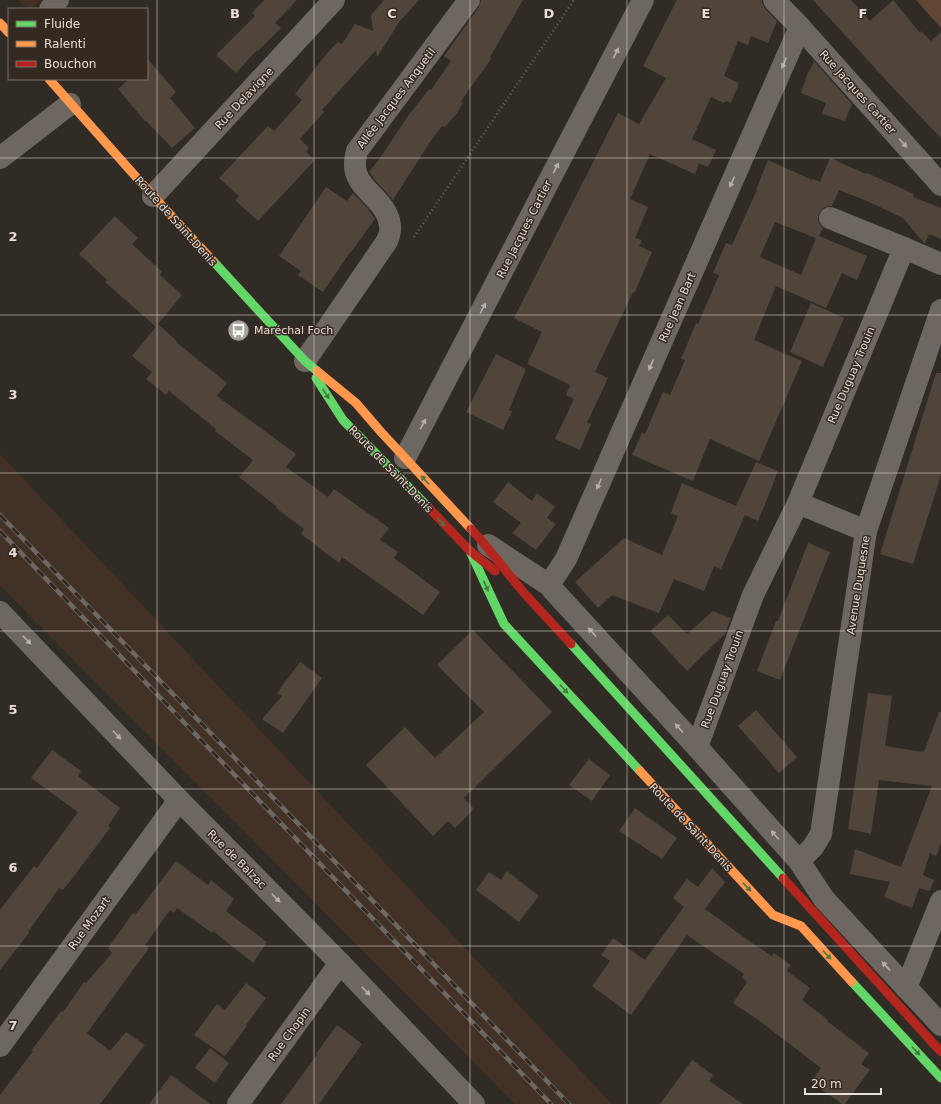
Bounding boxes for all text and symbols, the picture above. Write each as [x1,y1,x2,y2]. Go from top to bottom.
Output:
text: B [230,6,240,21]
text: C [387,6,397,21]
text: D [544,6,555,21]
text: E [702,6,710,21]
text: F [859,6,867,21]
legend [8,8,148,80]
text: Fluide [44,17,80,31]
text: Ralenti [44,37,86,51]
street label: Allée Jacques Anquetil [354,46,438,151]
one-way arrow [612,47,619,58]
street label: Rue Jacques Cartier [817,48,899,137]
text: Bouchon [44,57,96,71]
one-way arrow [781,57,787,68]
street label: Rue Delavigne [212,65,276,132]
one-way arrow [899,138,908,148]
one-way arrow [553,162,559,174]
street label: Route de Saint-Denis [132,174,219,269]
one-way arrow [729,176,735,187]
street label: Rue Jacques Cartier [494,178,555,280]
text: 2 [8,229,18,244]
street label: Rue Jean Bart [656,270,699,344]
one-way arrow [480,302,486,314]
bus stop icon: Maréchal Foch [225,317,251,343]
place label: Maréchal Foch [254,324,333,337]
street label: Rue Duguay Trouin [825,325,878,425]
one-way arrow [648,359,655,371]
text: 3 [8,387,18,402]
one-way arrow [323,388,330,400]
one-way arrow [420,418,426,429]
street label: Route de Saint-Denis [346,423,436,516]
one-way arrow [421,475,430,484]
one-way arrow [596,478,602,490]
one-way arrow [436,517,446,527]
street label: Avenue Duquesne [844,534,873,635]
text: 4 [8,545,18,560]
one-way arrow [483,581,489,592]
one-way arrow [587,627,596,637]
street label: Rue Duguay Trouin [699,628,746,730]
one-way arrow [22,635,32,645]
one-way arrow [559,684,569,694]
text: 5 [8,702,18,717]
one-way arrow [674,723,684,733]
one-way arrow [112,729,121,740]
street label: Route de Saint-Denis [646,781,735,874]
street label: Rue de Balzac [205,827,269,891]
one-way arrow [771,830,780,840]
text: 6 [8,860,18,875]
one-way arrow [743,882,752,892]
one-way arrow [271,893,280,903]
street label: Rue Mozart [66,894,113,952]
one-way arrow [823,950,832,960]
one-way arrow [881,961,891,971]
one-way arrow [362,986,371,996]
street label: Rue Chopin [266,1005,313,1064]
text: 7 [8,1018,18,1033]
one-way arrow [911,1045,920,1056]
scale bar [805,1070,881,1096]
text: 20 m [811,1077,842,1091]

